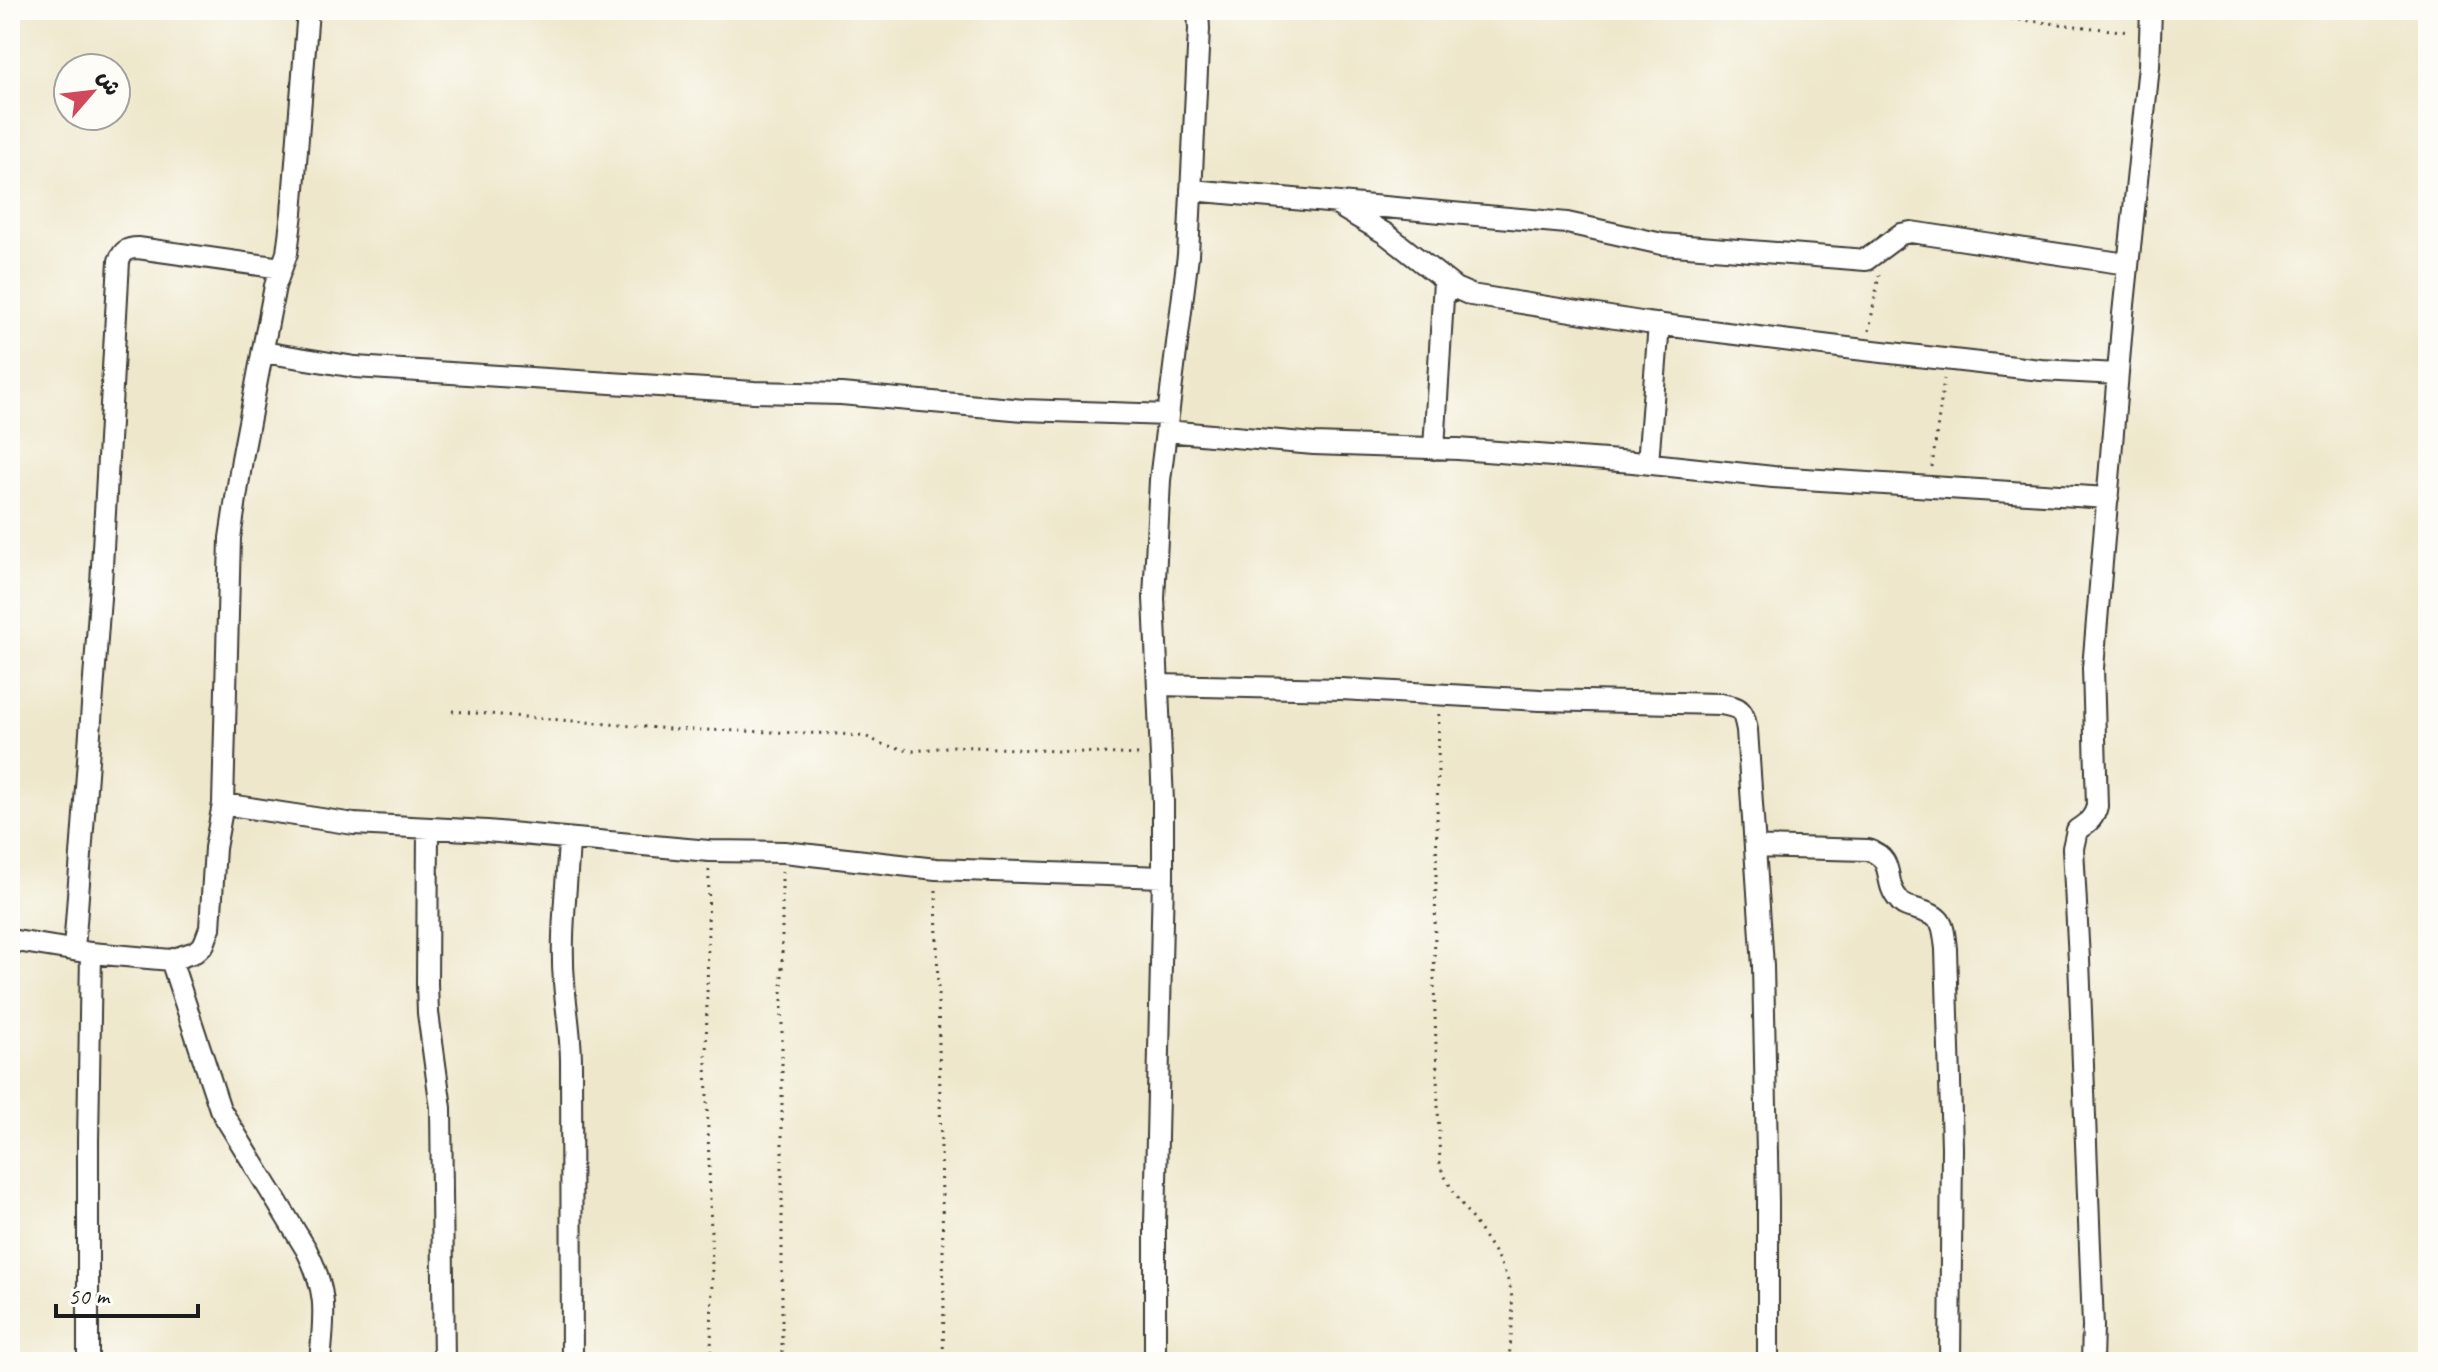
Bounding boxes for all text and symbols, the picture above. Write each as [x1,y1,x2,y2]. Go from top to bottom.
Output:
north arrow [52,52,132,132]
text: ش [91,66,127,100]
scale bar [56,1268,198,1318]
text: 50 m [68,1281,111,1311]

